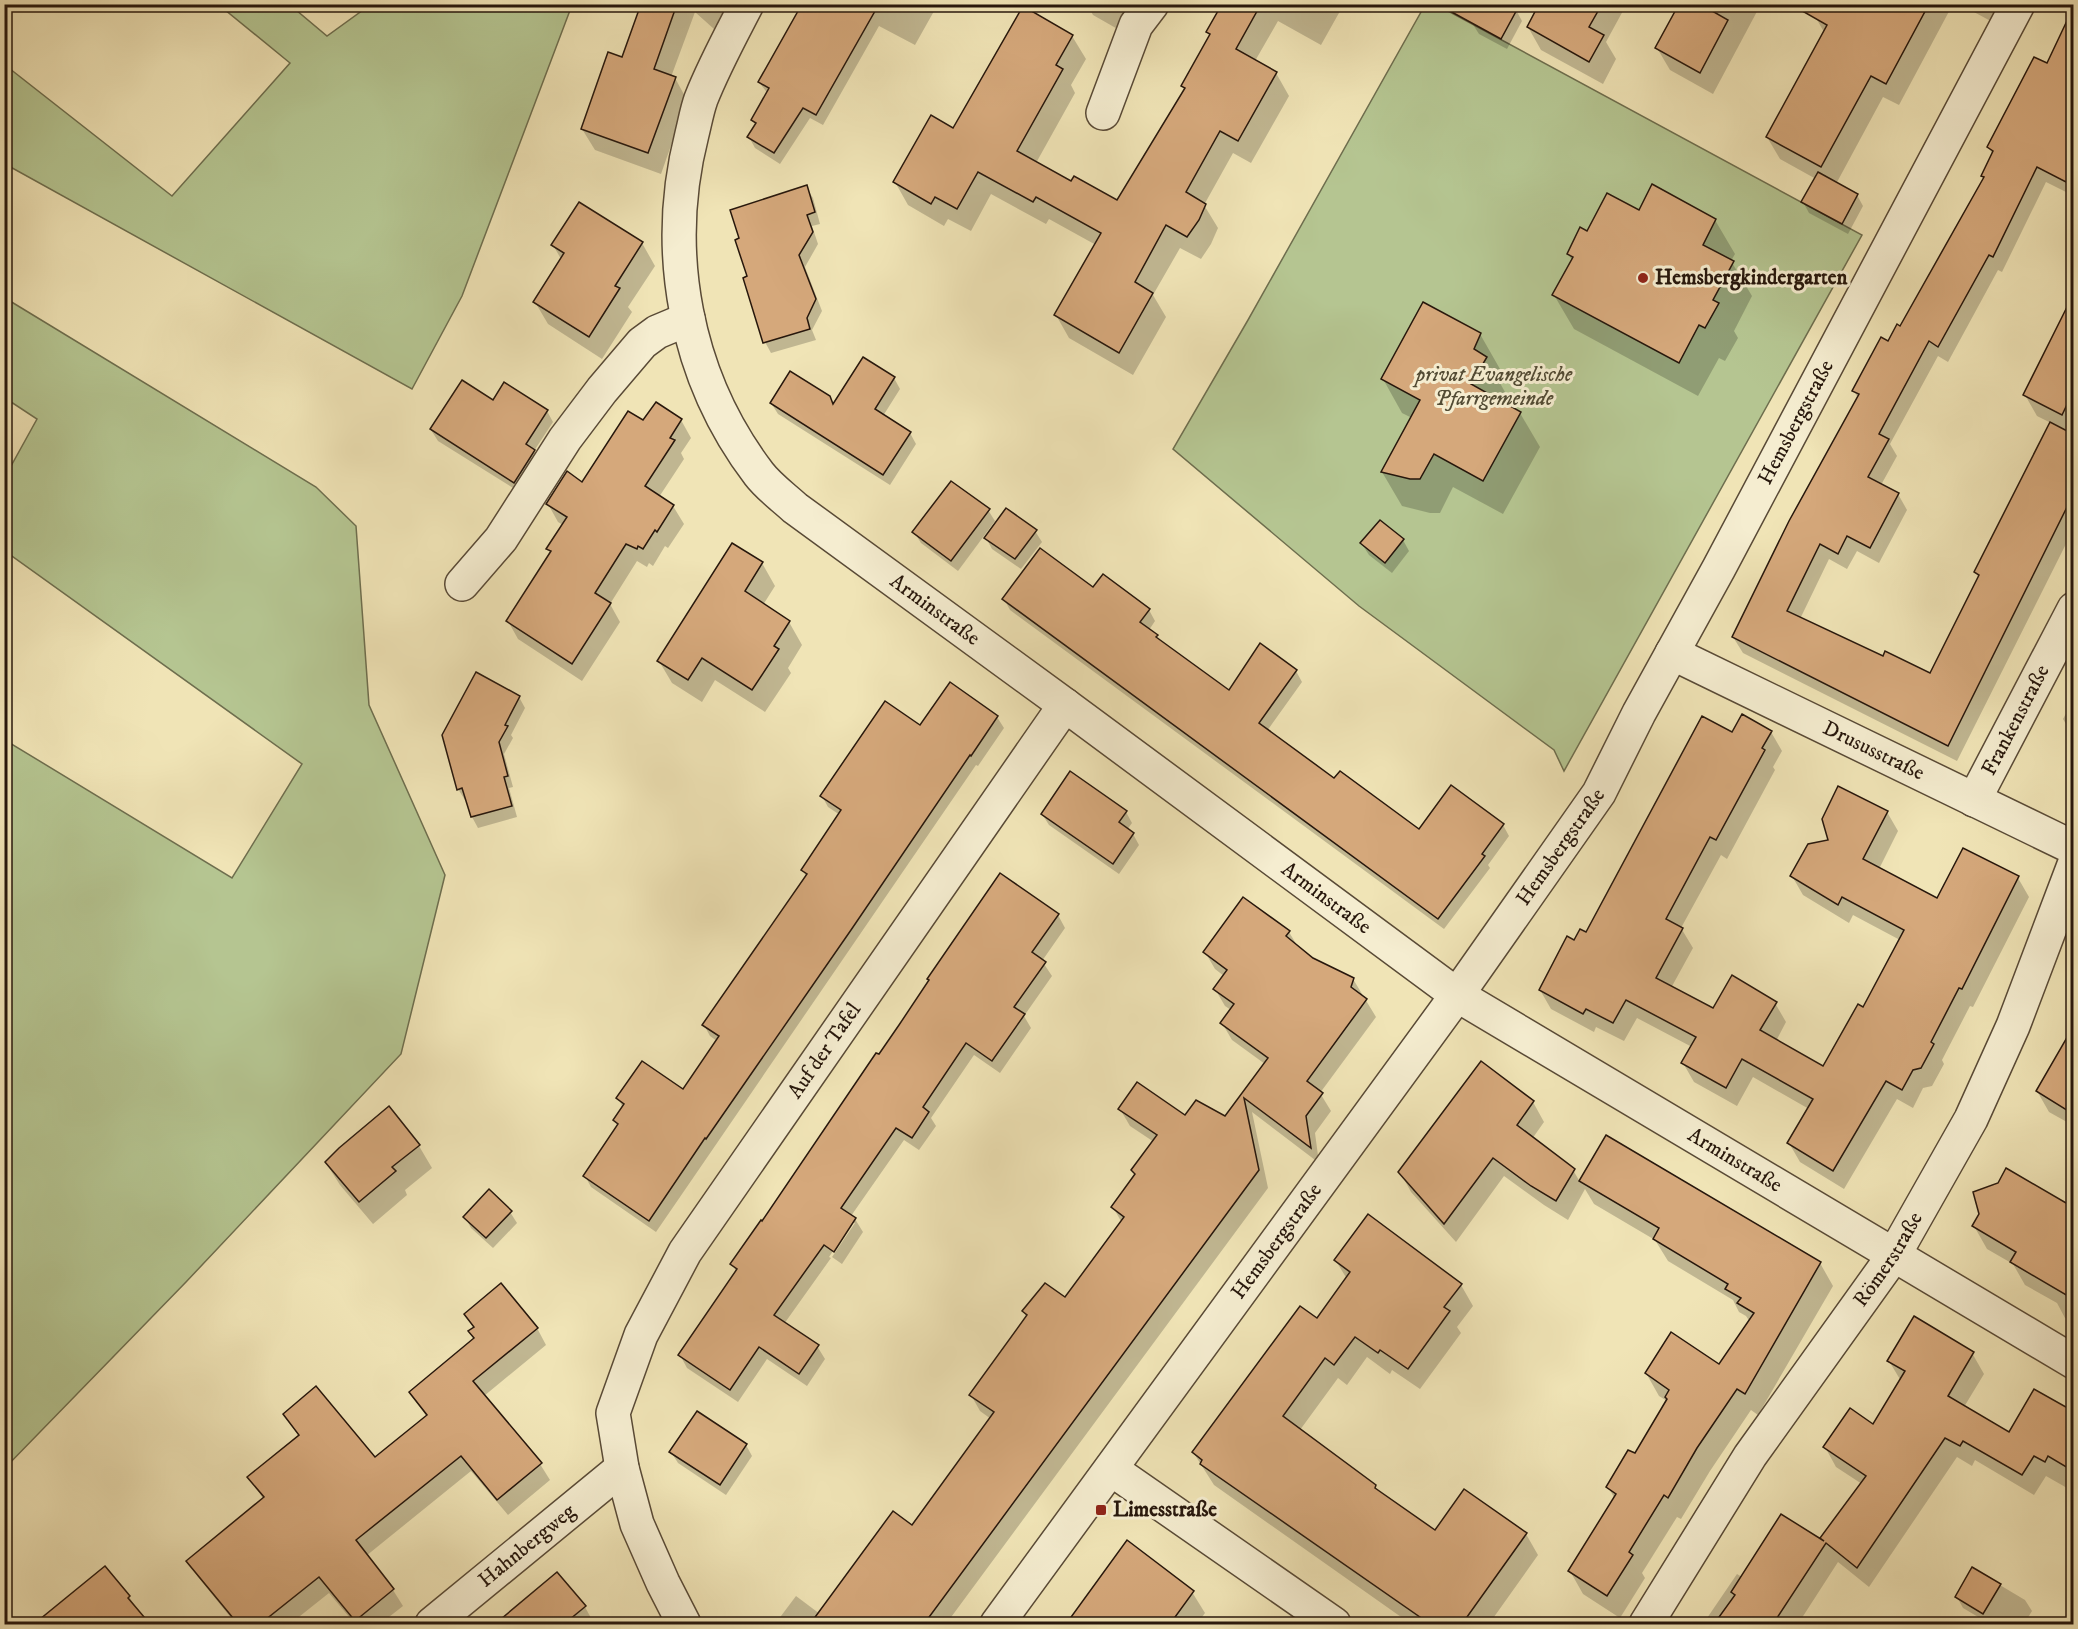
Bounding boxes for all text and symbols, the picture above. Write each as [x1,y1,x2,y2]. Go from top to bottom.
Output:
place label: Hemsbergkindergarten [1655,265,1848,291]
marker: Hemsbergkindergarten [1636,271,1650,285]
street label: Hemsbergstraße [1753,355,1840,489]
park label: privat Evangelische Pfarrgemeinde [1412,362,1573,412]
street label: Arminstraße [885,569,985,652]
street label: Frankenstraße [1976,660,2056,780]
street label: Drususstraße [1819,715,1929,787]
street label: Hemsbergstraße [1511,783,1611,911]
street label: Arminstraße [1276,856,1377,940]
street label: Auf der Tafel [782,997,867,1104]
street label: Arminstraße [1683,1122,1787,1199]
street label: Hemsbergstraße [1226,1178,1328,1305]
street label: Römerstraße [1848,1207,1929,1312]
place label: Limesstraße [1113,1497,1217,1523]
street label: Hahnbergweg [473,1498,581,1593]
marker: Limesstraße [1094,1503,1108,1517]

